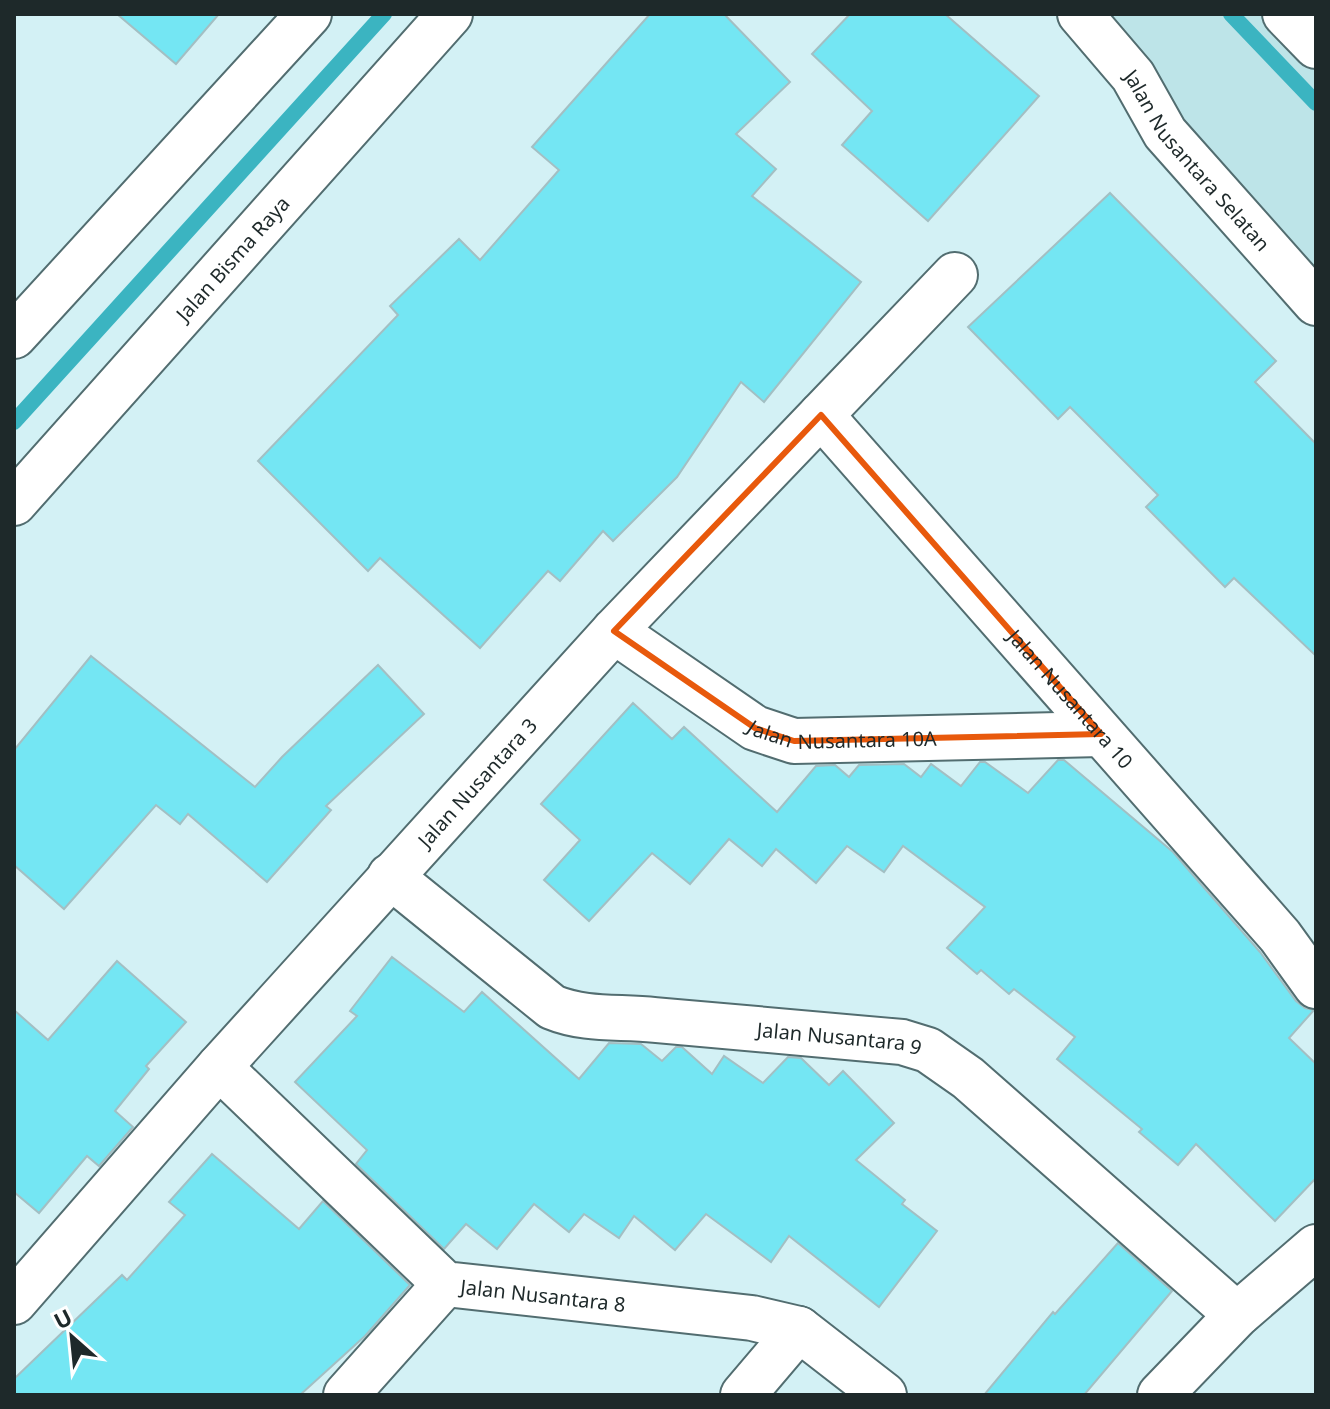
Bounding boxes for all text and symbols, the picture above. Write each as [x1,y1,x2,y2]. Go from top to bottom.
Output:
street label: Jalan Nusantara Selatan [1118,62,1277,256]
street label: Jalan Bisma Raya [168,190,295,328]
street label: Jalan Nusantara 10 [1001,622,1140,774]
street label: Jalan Nusantara 3 [410,712,543,854]
street label: Jalan Nusantara 10A [741,712,937,755]
street label: Jalan Nusantara 9 [754,1015,925,1061]
street label: Jalan Nusantara 8 [457,1272,627,1317]
north arrow [32,1297,112,1377]
text: U [48,1301,77,1335]

